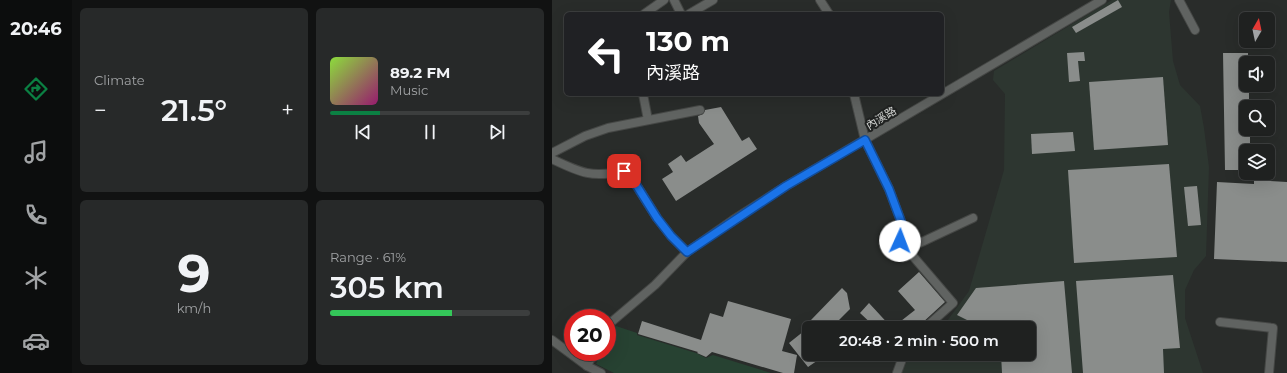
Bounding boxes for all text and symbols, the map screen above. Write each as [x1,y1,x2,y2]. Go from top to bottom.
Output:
north arrow [1239,12,1275,48]
map controls [1239,12,1275,180]
text: 20:46 [10,18,62,40]
text: 130 m [646,24,730,58]
icon: left [580,28,632,80]
button: sound [1239,56,1275,92]
text: 內溪路 [646,62,700,84]
text: 89.2 FM [390,63,450,82]
text: Climate [94,72,145,88]
icon: directions [22,75,50,103]
text: Music [390,82,428,98]
text: 21.5° [161,92,227,129]
text: − [94,97,107,124]
text: + [281,97,294,124]
button: search [1239,100,1275,136]
street label: 內溪路 [863,104,899,132]
icon: previous [352,121,374,143]
icon: pause [419,121,441,143]
icon: next [486,121,508,143]
icon: music [22,138,50,166]
button: layers [1239,144,1275,180]
pin [607,154,641,188]
icon: arrive [613,160,635,182]
icon: phone [22,201,50,229]
position arrow [879,220,921,262]
text: 9 [177,242,211,305]
text: Range · 61% [330,249,406,265]
icon: climate [22,264,50,292]
text: 305 km [330,269,444,306]
text: km/h [177,300,211,316]
speed limit sign: 20 [564,309,616,361]
icon: car [22,327,50,355]
text: 20:48 · 2 min · 500 m [839,331,999,350]

